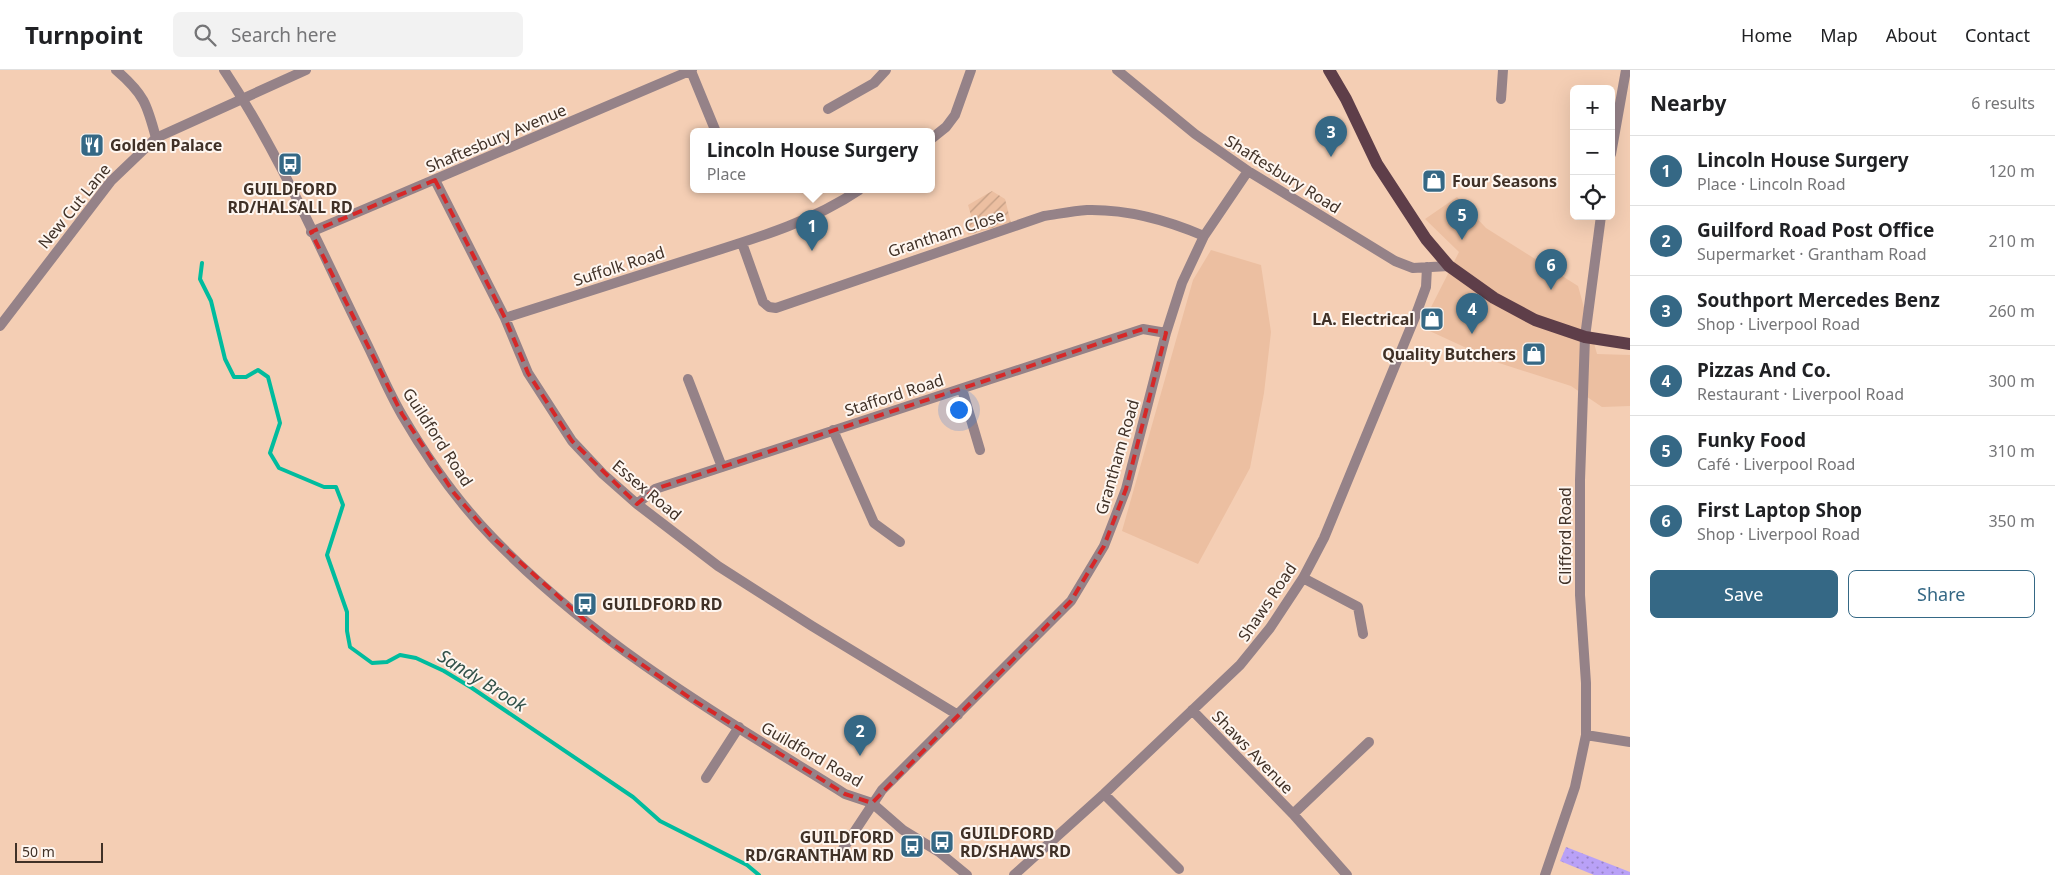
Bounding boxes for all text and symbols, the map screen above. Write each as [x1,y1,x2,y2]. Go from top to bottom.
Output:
search box [173,12,523,57]
text: Turnpoint [25,18,143,51]
icon: search [191,21,219,49]
text: Search here [231,22,337,48]
text: Home [1741,23,1792,47]
text: Map [1820,23,1858,47]
text: About [1886,23,1937,47]
text: Contact [1965,23,2030,47]
map controls [1570,85,1615,220]
button: + [1570,85,1615,130]
text: Nearby [1650,89,1726,117]
text: 6 results [1971,92,2035,114]
street label: Shaftesbury Avenue [422,98,570,178]
pin: 3 [1315,116,1347,157]
popup [690,128,935,193]
street label: Shaftesbury Road [1221,130,1345,218]
button: − [1570,130,1615,175]
restaurant icon: Golden Palace [79,132,105,158]
place label: Golden Palace [110,134,222,156]
text: Lincoln House Surgery [707,137,918,163]
text: Lincoln House Surgery [1697,147,1909,173]
bus stop icon: GUILDFORD RD/HALSALL RD [277,151,303,177]
street label: New Cut Lane [33,159,115,253]
text: 1 [1661,160,1671,182]
text: 120 m [1988,160,2035,182]
text: Place [707,163,746,185]
shop icon: Four Seasons [1421,168,1447,194]
place label: Four Seasons [1452,170,1557,192]
text: Place · Lincoln Road [1697,173,1845,195]
button: locate [1570,175,1615,220]
place label: GUILDFORD RD/HALSALL RD [227,178,353,218]
pin: 5 [1446,199,1478,240]
street label: Grantham Close [885,204,1007,262]
pin: 1 [796,210,828,251]
text: Guilford Road Post Office [1697,217,1934,243]
text: 2 [1661,230,1671,252]
text: 210 m [1988,230,2035,252]
street label: Suffolk Road [571,241,667,291]
text: Supermarket · Grantham Road [1697,243,1927,265]
pin: 6 [1535,249,1567,290]
text: Southport Mercedes Benz [1697,287,1940,313]
pin: 4 [1456,293,1488,334]
text: 3 [1661,300,1671,322]
text: 260 m [1988,300,2035,322]
shop icon: LA. Electrical [1419,306,1445,332]
place label: LA. Electrical [1312,308,1414,330]
text: Shop · Liverpool Road [1697,313,1860,335]
shop icon: Quality Butchers [1521,341,1547,367]
place label: Quality Butchers [1382,343,1516,365]
text: Pizzas And Co. [1697,357,1831,383]
street label: Stafford Road [842,369,946,421]
text: 4 [1661,370,1671,392]
text: 300 m [1988,370,2035,392]
street label: Guildford Road [398,383,478,491]
text: Restaurant · Liverpool Road [1697,383,1904,405]
your location [946,397,972,423]
street label: Grantham Road [1090,397,1144,517]
text: Funky Food [1697,427,1806,453]
text: 5 [1661,440,1671,462]
text: 310 m [1988,440,2035,462]
text: Café · Liverpool Road [1697,453,1855,475]
street label: Essex Road [608,455,686,525]
street label: Clifford Road [1554,487,1576,585]
text: First Laptop Shop [1697,497,1862,523]
text: 6 [1661,510,1671,532]
text: 350 m [1988,510,2035,532]
text: Shop · Liverpool Road [1697,523,1860,545]
street label: Shaws Road [1233,558,1301,646]
button: Save [1650,570,1838,618]
button: Share [1848,570,2035,618]
bus stop icon: GUILDFORD RD [572,591,598,617]
place label: GUILDFORD RD [602,593,723,615]
water label: Sandy Brook [434,643,532,717]
street label: Shaws Avenue [1207,705,1299,799]
pin: 2 [844,715,876,756]
street label: Guildford Road [757,716,867,792]
place label: GUILDFORD RD/SHAWS RD [960,822,1071,862]
place label: GUILDFORD RD/GRANTHAM RD [745,826,894,866]
bus stop icon: GUILDFORD RD/SHAWS RD [929,829,955,855]
bus stop icon: GUILDFORD RD/GRANTHAM RD [899,833,925,859]
scale bar [15,840,102,863]
text: 50 m [22,842,55,861]

